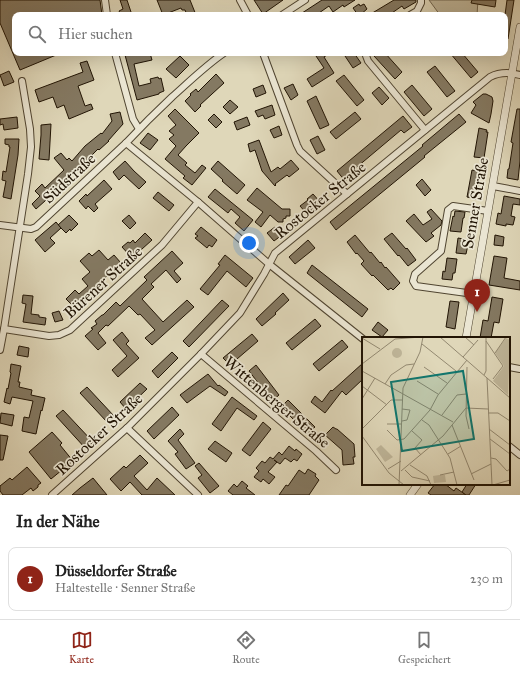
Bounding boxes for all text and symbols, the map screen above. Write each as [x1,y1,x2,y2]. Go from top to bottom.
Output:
search box [12,12,508,56]
icon: search [26,23,48,45]
text: Hier suchen [58,25,133,43]
street label: Südstraße [39,149,99,207]
street label: Senner Straße [458,156,492,250]
street label: Rostocker Straße [271,157,370,243]
your location [239,233,259,253]
street label: Bürener Straße [60,242,146,322]
pin: 1 [464,279,490,312]
inset map [362,337,510,485]
street label: Wittenberger Straße [219,352,334,453]
street label: Rostocker Straße [52,389,147,479]
text: In der Nähe [16,511,100,532]
text: Düsseldorfer Straße [55,562,177,580]
text: 1 [27,571,33,587]
text: 230 m [470,571,503,587]
text: Haltestelle · Senner Straße [55,580,195,596]
tab: Karte [69,629,94,666]
tab: Route [232,629,260,666]
tab: Gespeichert [398,629,451,666]

